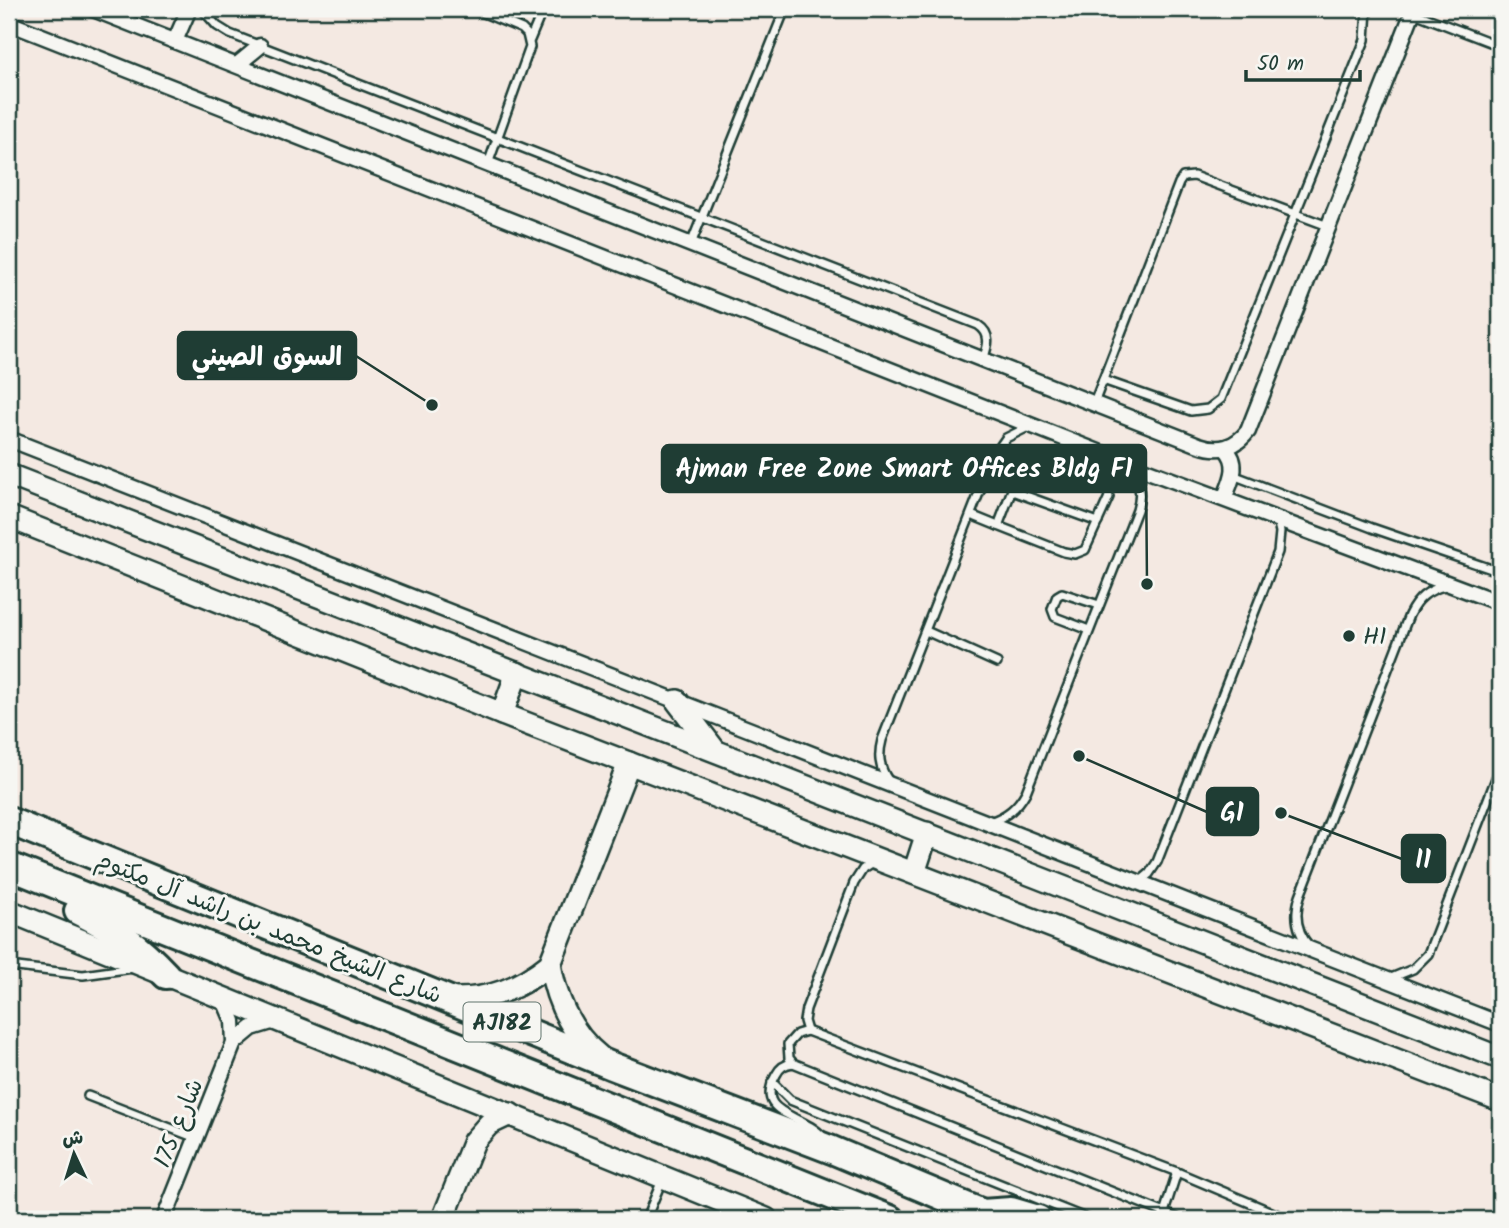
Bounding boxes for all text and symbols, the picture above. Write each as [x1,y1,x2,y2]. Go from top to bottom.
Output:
scale bar [1246,38,1360,82]
text: 50 m [1257,48,1304,81]
callout: السوق الصيني [178,332,356,379]
text: السوق الصيني [192,337,342,380]
callout: Ajman Free Zone Smart Offices Bldg F1 [662,445,1146,492]
text: Ajman Free Zone Smart Offices Bldg F1 [676,449,1133,491]
place label: H1 [1363,618,1387,657]
marker: H1 [1341,628,1357,644]
callout: G1 [1207,788,1258,835]
text: G1 [1220,793,1244,835]
callout: I1 [1402,835,1445,882]
text: I1 [1415,840,1431,882]
street label: شارع الشيخ محمد بن راشد آل مكتوم [89,841,448,1016]
road number: AJ182 [463,1002,540,1042]
street label: شارع 175 [144,1073,215,1174]
north arrow [38,1120,108,1190]
text: ش [61,1123,85,1155]

